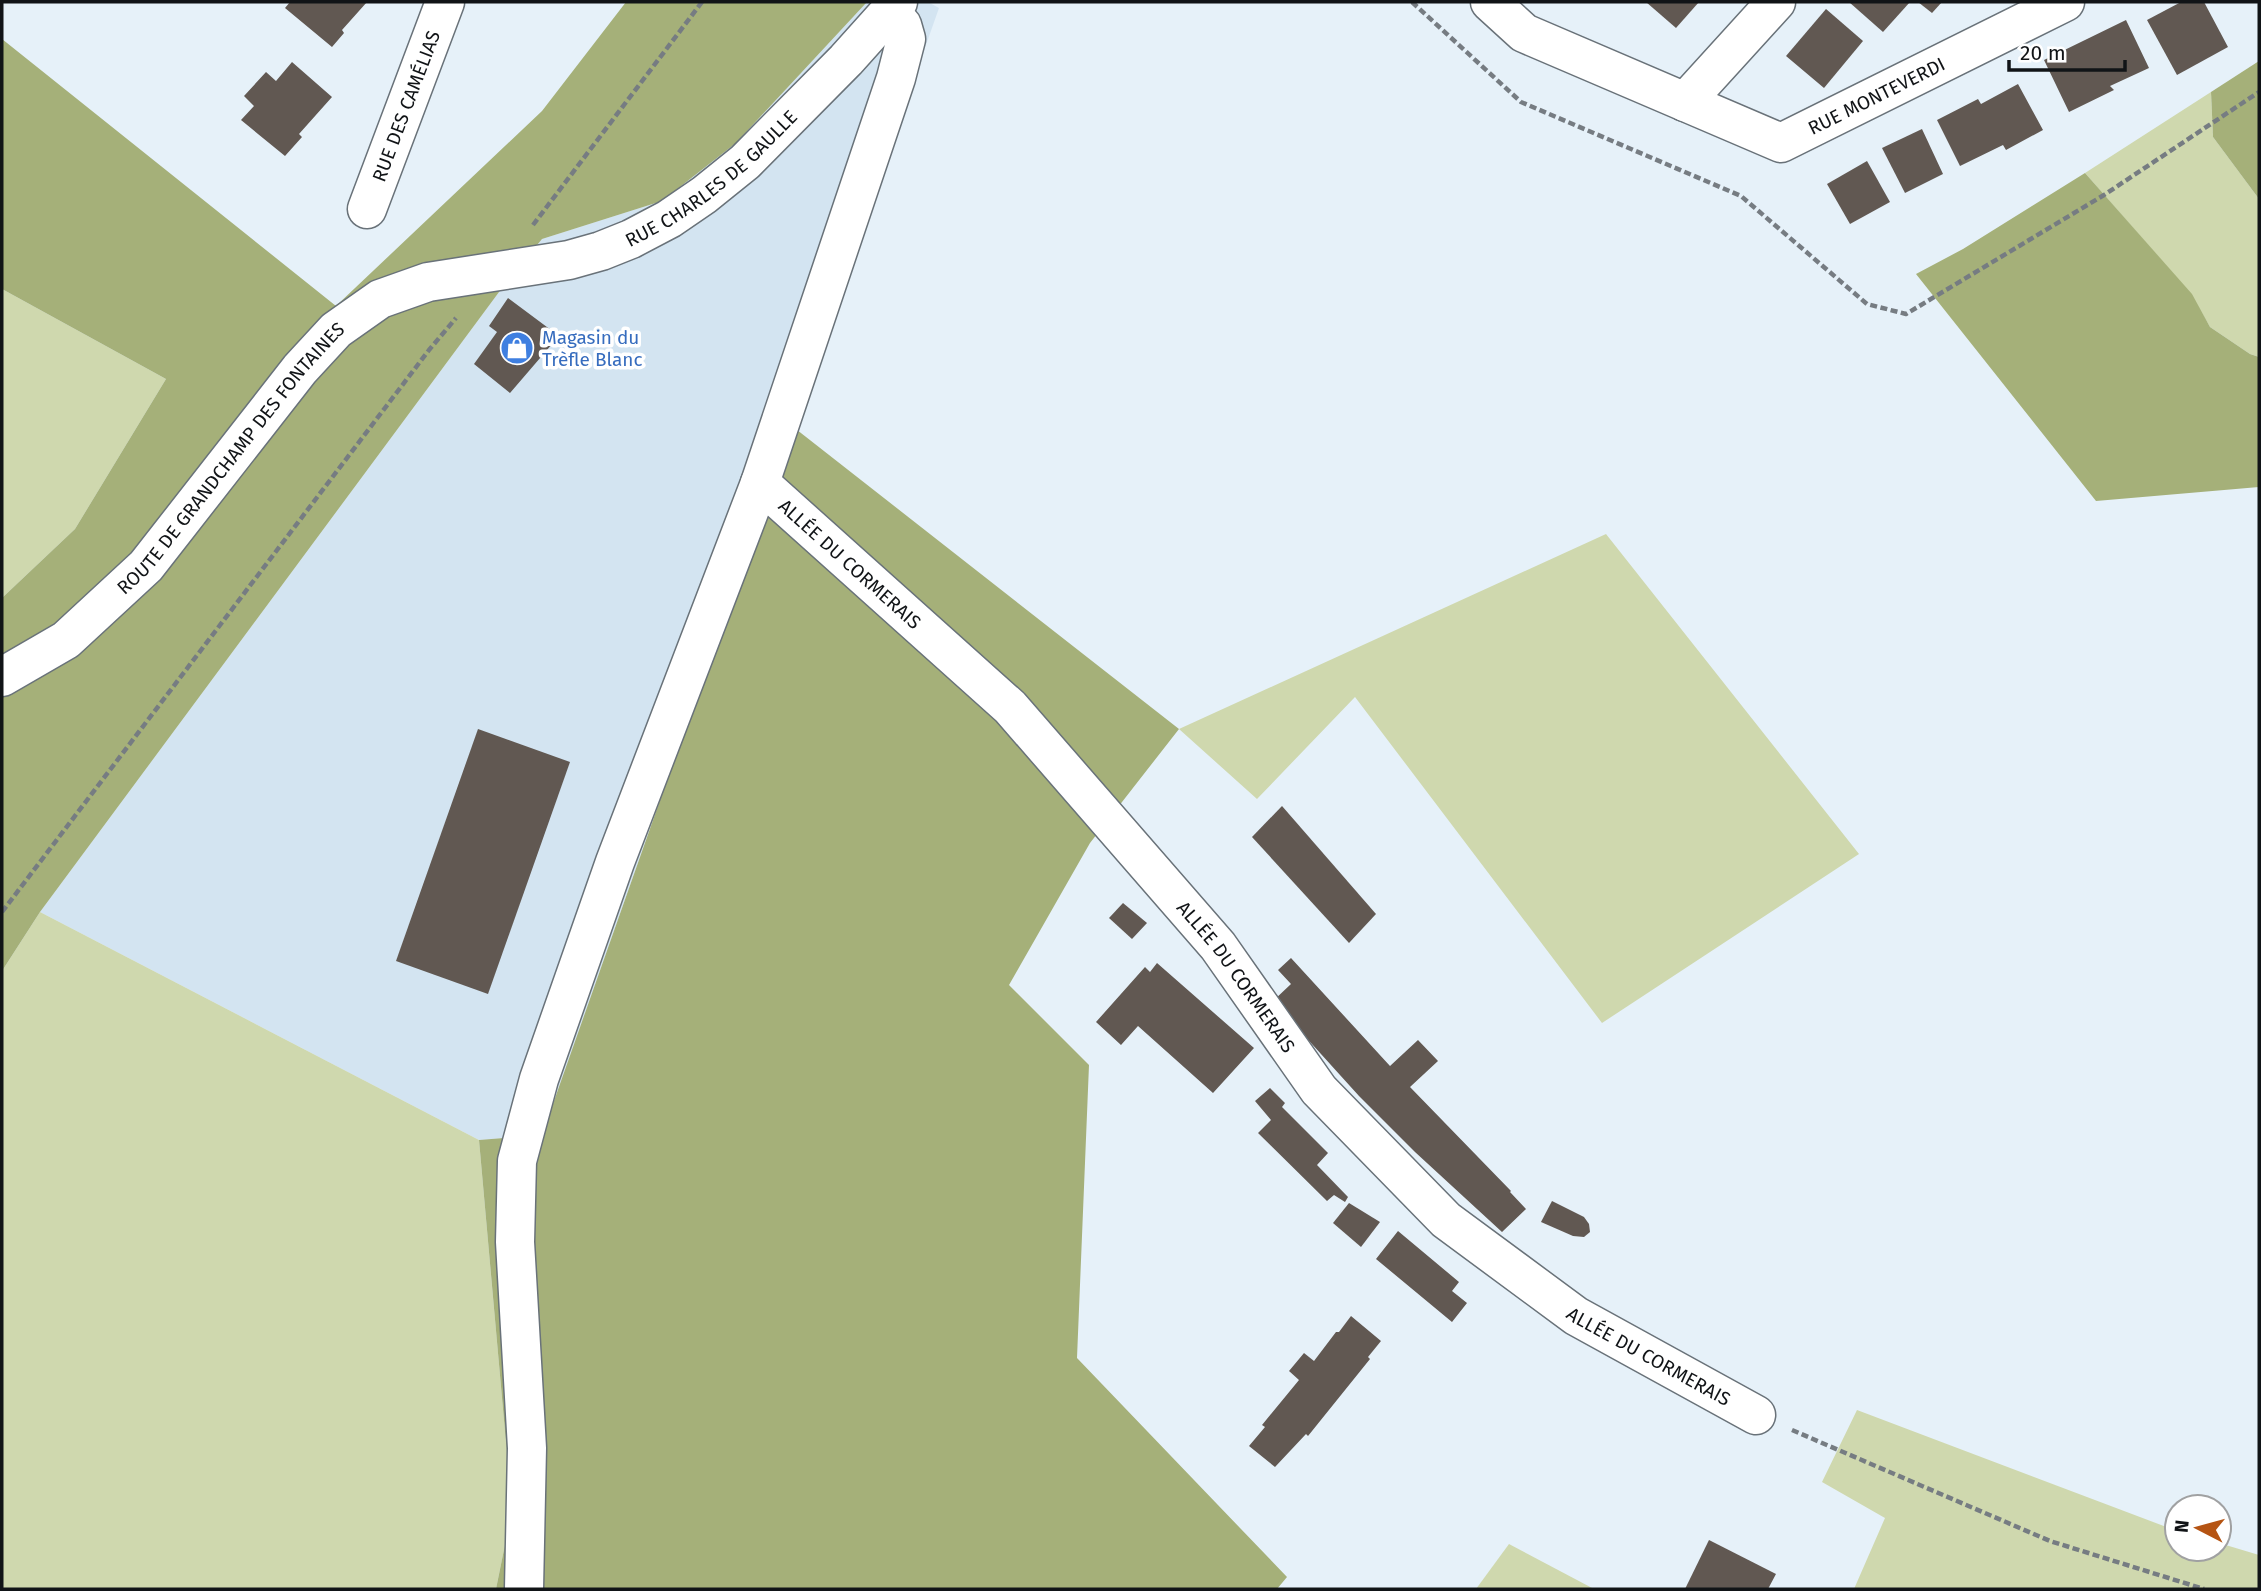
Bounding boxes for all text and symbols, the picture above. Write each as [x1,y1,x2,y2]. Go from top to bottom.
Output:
street label: RUE DES CAMÉLIAS [367,27,445,185]
scale bar [2009,28,2124,72]
text: 20 m [2020,40,2066,66]
street label: RUE MONTEVERDI [1804,52,1949,139]
street label: RUE CHARLES DE GAULLE [621,105,802,251]
street label: ROUTE DE GRANDCHAMP DES FONTAINES [112,317,348,599]
place label: Magasin du Trèfle Blanc [542,326,643,371]
shop icon: Magasin du Trèfle Blanc [498,329,536,367]
street label: ALLÉE DU CORMERAIS [774,494,926,633]
street label: ALLÉE DU CORMERAIS [1172,896,1300,1057]
street label: ALLÉE DU CORMERAIS [1562,1302,1735,1410]
north arrow [2163,1493,2233,1563]
text: N [2169,1519,2194,1534]

